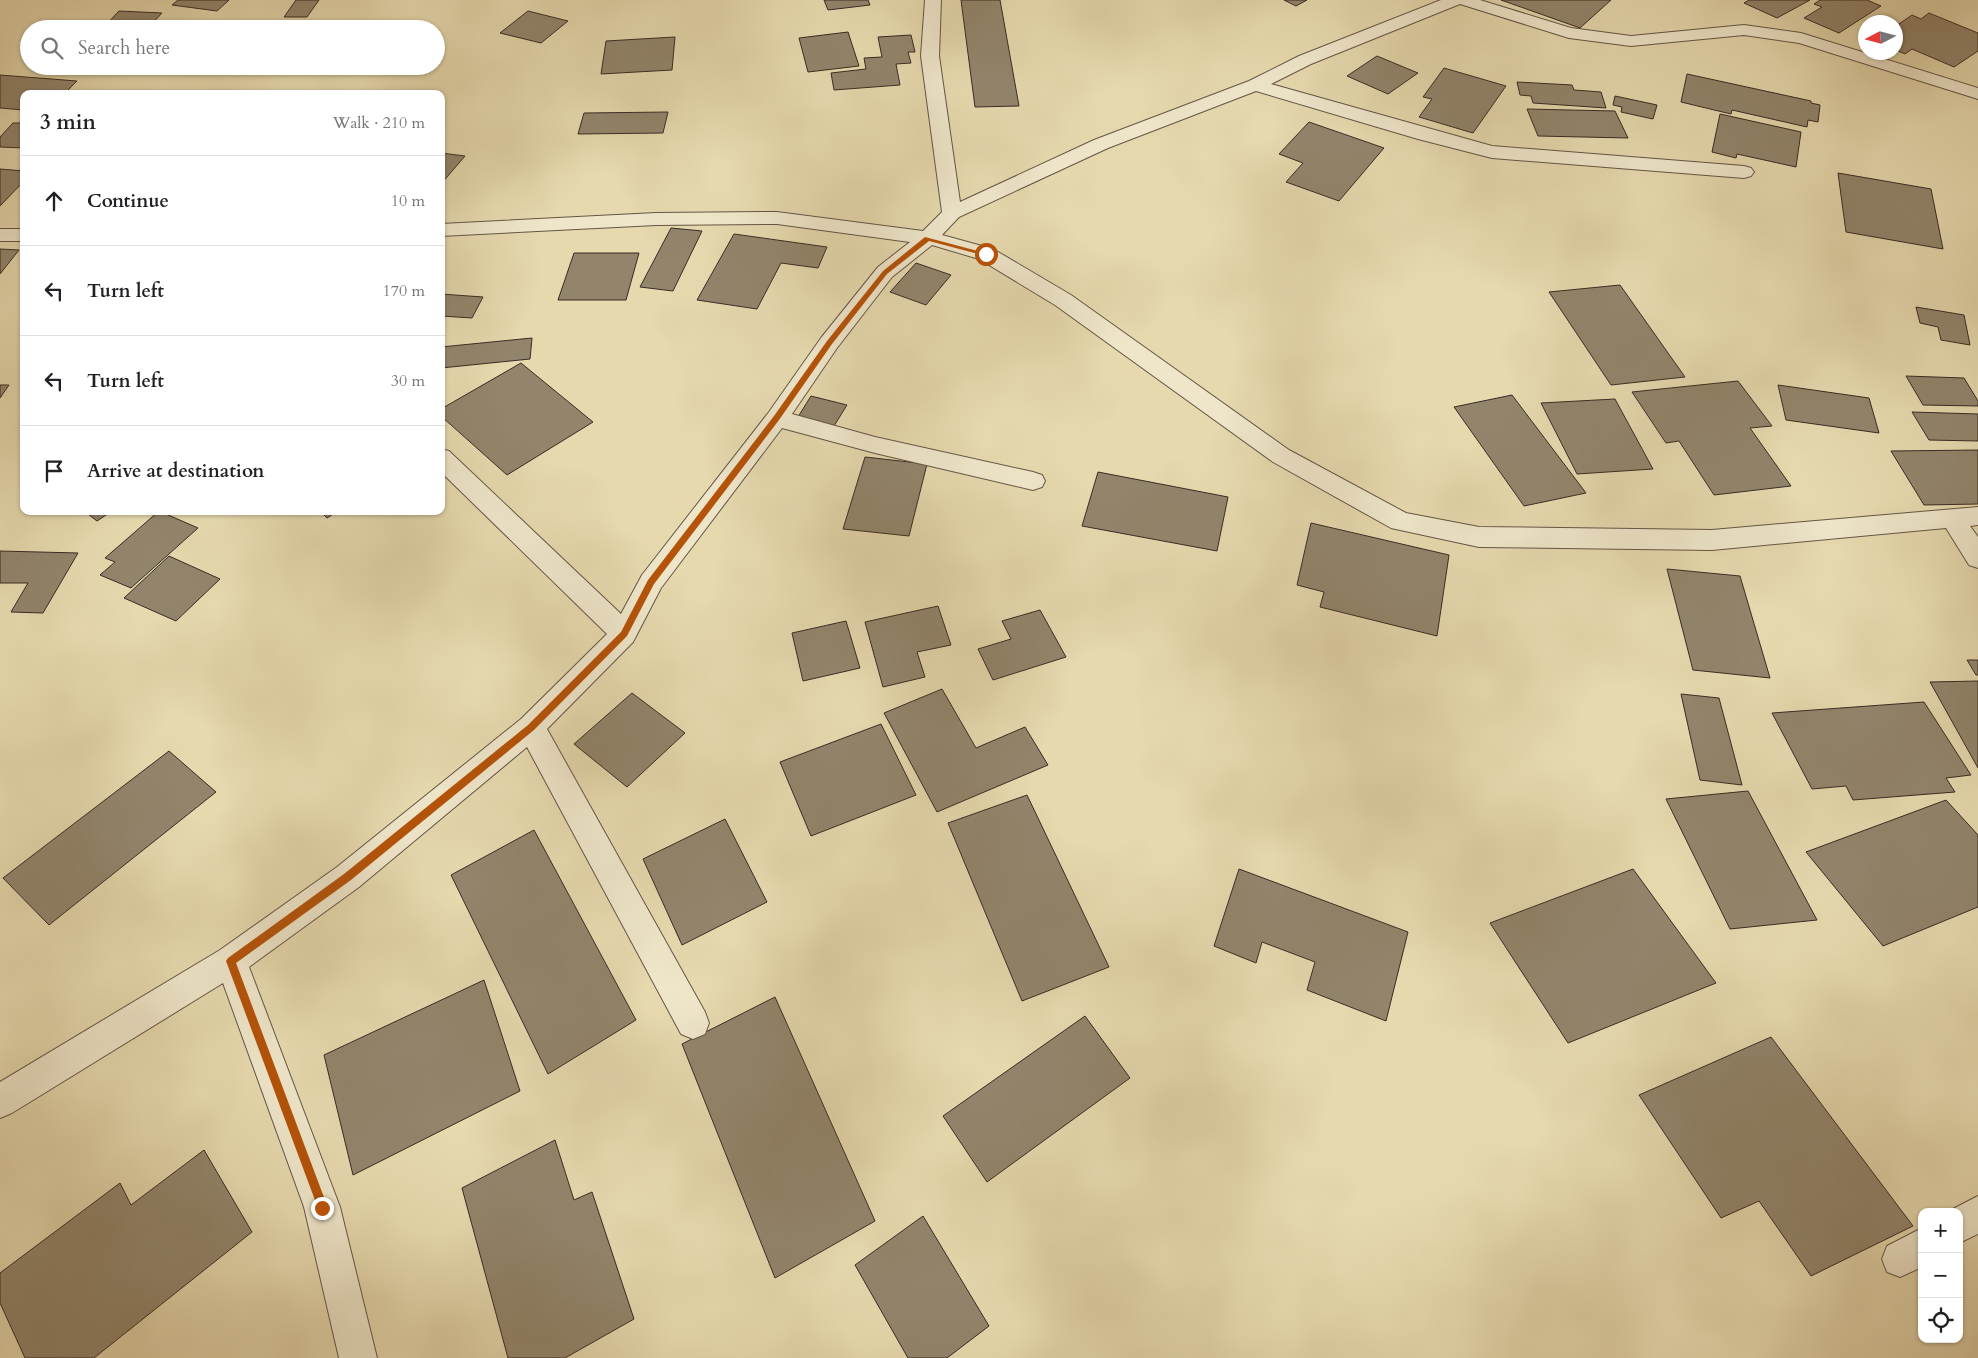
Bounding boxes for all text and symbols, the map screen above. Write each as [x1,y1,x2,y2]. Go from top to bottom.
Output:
north arrow [1858,15,1903,60]
search box [20,20,445,75]
icon: search [38,34,66,62]
text: Search here [78,35,170,61]
text: 3 min [40,108,96,137]
text: Walk · 210 m [333,112,425,134]
icon: ahead [40,187,68,215]
text: Continue [87,188,169,214]
text: 10 m [391,190,425,212]
route start [975,243,998,266]
icon: left [40,277,68,305]
text: Turn left [87,278,164,304]
text: 170 m [383,280,425,302]
icon: left [40,367,68,395]
text: Turn left [87,368,164,394]
text: 30 m [391,370,425,392]
icon: arrive [40,457,68,485]
text: Arrive at destination [87,458,264,484]
route end [311,1197,334,1220]
map controls [1918,1208,1963,1343]
button: + [1918,1208,1963,1253]
button: − [1918,1253,1963,1298]
button: locate [1918,1298,1963,1343]

